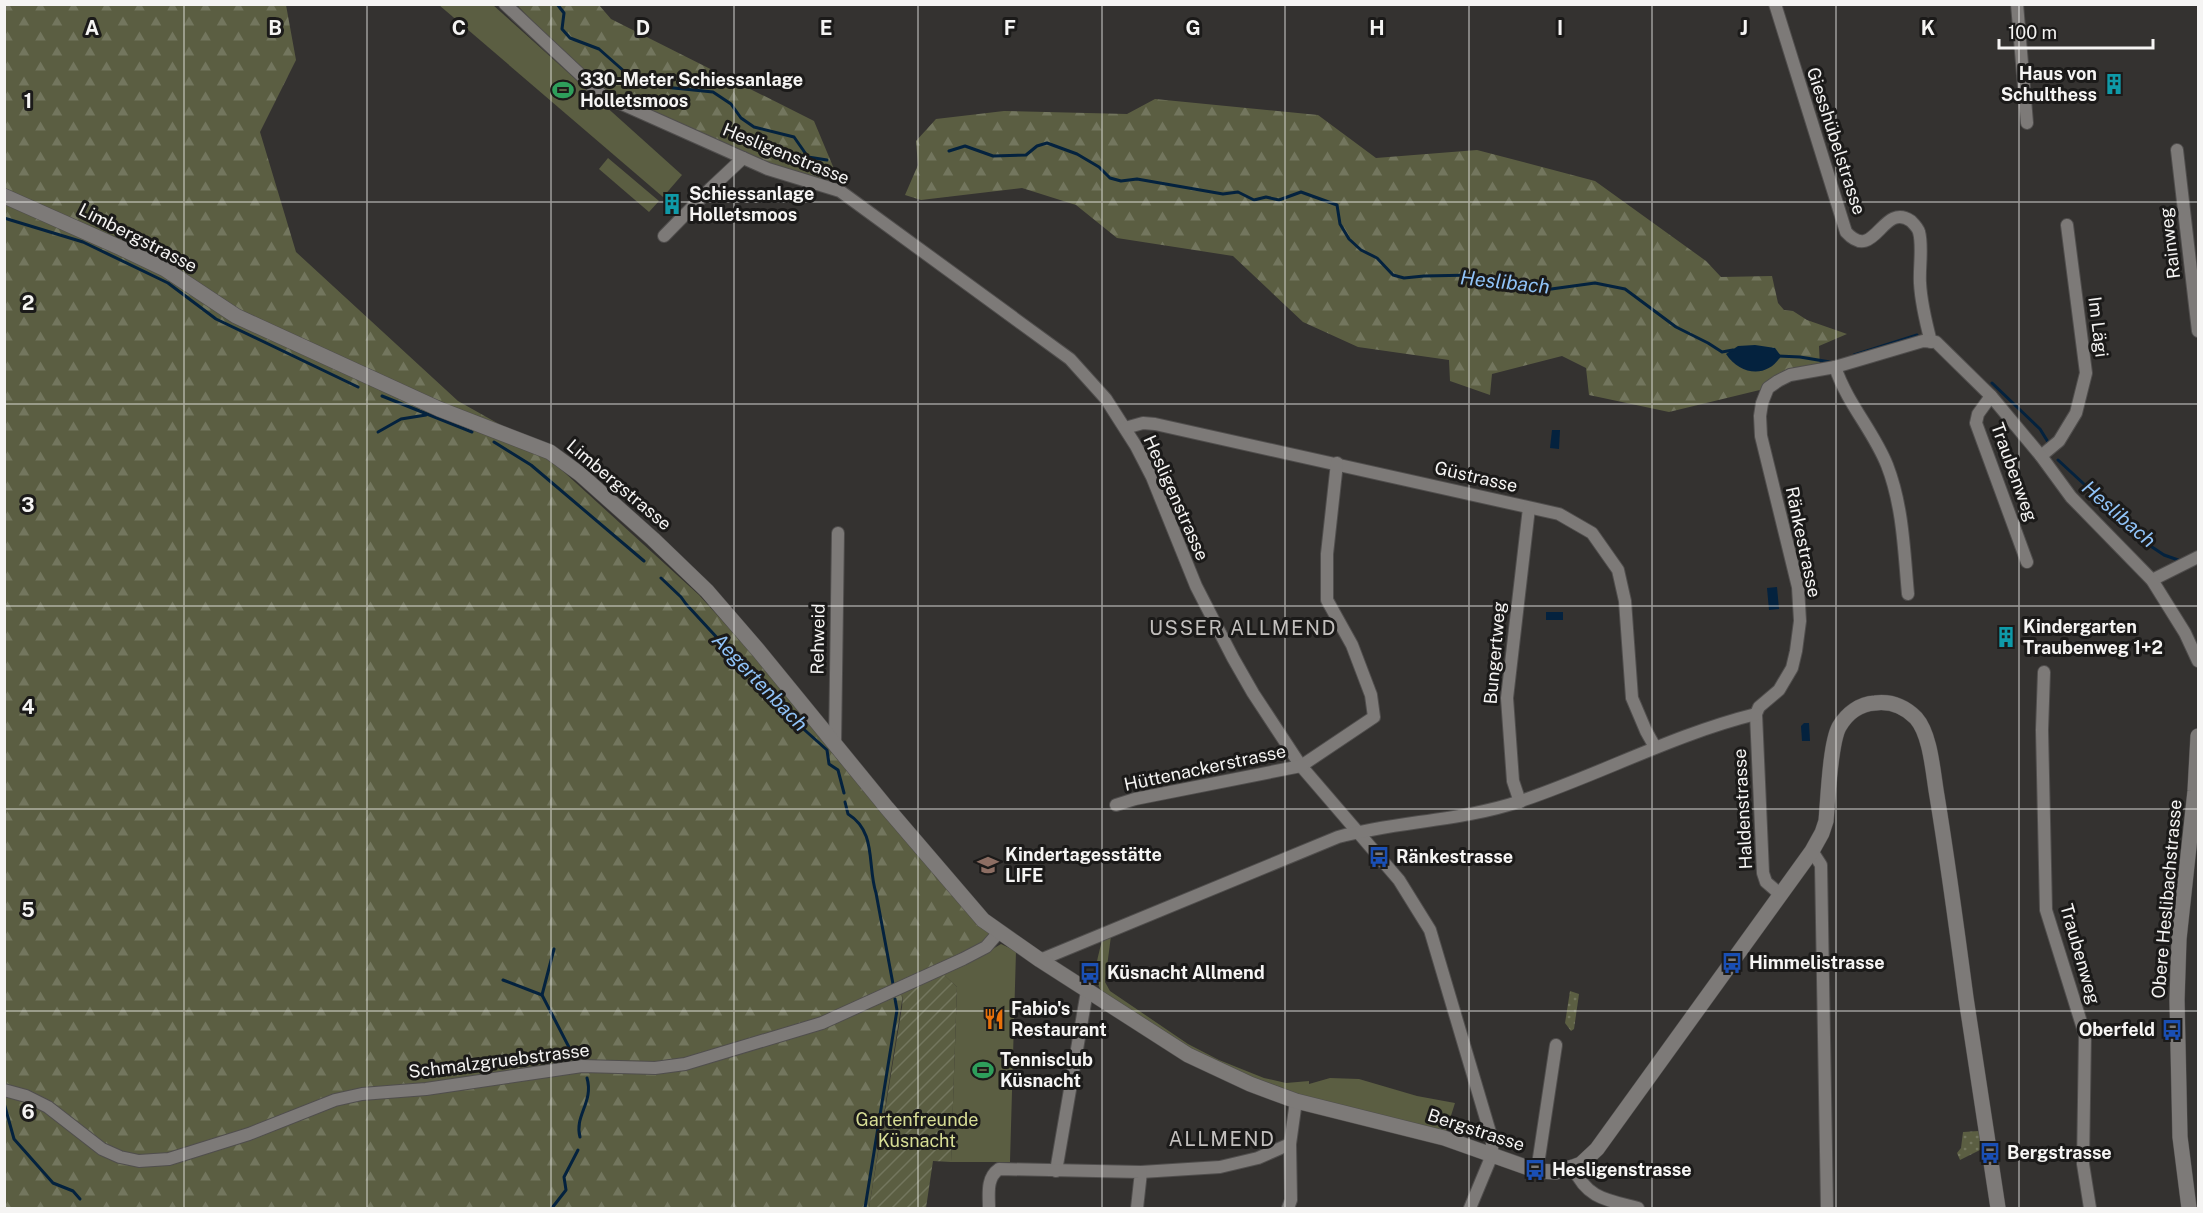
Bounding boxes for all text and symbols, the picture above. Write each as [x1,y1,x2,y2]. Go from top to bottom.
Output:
scale bar [1999,12,2154,50]
text: A [85,16,99,40]
text: B [268,16,282,40]
text: C [452,16,466,40]
text: D [636,16,650,40]
text: E [820,16,832,40]
text: F [1004,16,1016,40]
text: G [1185,16,1201,40]
text: H [1369,16,1385,40]
text: I [1557,16,1563,40]
text: J [1740,16,1748,40]
text: K [1921,16,1935,40]
text: 100 m [2008,22,2057,43]
place label: Haus von Schulthess [2001,63,2097,105]
street label: Giesshübelstrasse [1803,64,1870,217]
place label: 330-Meter Schiessanlage Holletsmoos [580,69,803,111]
building icon: Haus von Schulthess [2102,72,2126,96]
sports icon: 330-Meter Schiessanlage Holletsmoos [551,78,575,102]
text: 1 [24,89,32,113]
street label: Hesligenstrasse [720,119,853,189]
place label: Schiessanlage Holletsmoos [689,183,814,225]
building icon: Schiessanlage Holletsmoos [660,192,684,216]
street label: Limbergstrasse [76,199,201,276]
street label: Rainweg [2155,206,2184,280]
water label: Heslibach [1459,265,1551,299]
text: 2 [22,291,34,315]
street label: Im Lägi [2084,296,2113,358]
street label: Traubenweg [1987,420,2042,524]
street label: Hesligenstrasse [1139,432,1213,564]
street label: Limbergstrasse [563,435,676,534]
street label: Güstrasse [1433,457,1520,496]
water label: Heslibach [2077,475,2161,553]
street label: Ränkestrasse [1781,484,1826,599]
text: 3 [21,493,35,517]
street label: Bungertweg [1480,601,1509,705]
street label: Rehweid [806,603,829,675]
district label: USSER ALLMEND [1149,616,1337,640]
place label: Kindergarten Traubenweg 1+2 [2023,616,2163,658]
building icon: Kindergarten Traubenweg 1+2 [1994,625,2018,649]
water label: Aegertenbach [707,628,813,736]
text: 4 [21,695,35,719]
street label: Hüttenackerstrasse [1122,740,1288,795]
street label: Haldenstrasse [1729,748,1756,870]
street label: Obere Heslibachstrasse [2147,799,2186,999]
place label: Kindertagesstätte LIFE [1005,844,1162,886]
bus stop icon: Ränkestrasse [1367,845,1391,869]
place label: Ränkestrasse [1396,846,1513,867]
school or university icon: Kindertagesstätte LIFE [976,853,1000,877]
text: 5 [21,898,35,922]
street label: Traubenweg [2056,901,2105,1007]
bus stop icon: Himmelistrasse [1720,951,1744,975]
place label: Himmelistrasse [1749,952,1885,973]
bus stop icon: Küsnacht Allmend [1078,961,1102,985]
place label: Küsnacht Allmend [1107,962,1265,983]
place label: Fabio's Restaurant [1011,998,1107,1040]
restaurant icon: Fabio's Restaurant [982,1007,1006,1031]
bus stop icon: Oberfeld [2160,1018,2184,1042]
place label: Oberfeld [2079,1019,2155,1040]
street label: Schmalzgruebstrasse [407,1039,591,1082]
place label: Tennisclub Küsnacht [1000,1049,1093,1091]
sports icon: Tennisclub Küsnacht [971,1058,995,1082]
text: 6 [21,1100,35,1124]
street label: Bergstrasse [1425,1104,1527,1155]
park label: Gartenfreunde Küsnacht [855,1109,979,1151]
district label: ALLMEND [1168,1127,1276,1151]
bus stop icon: Bergstrasse [1978,1141,2002,1165]
place label: Bergstrasse [2007,1142,2112,1163]
bus stop icon: Hesligenstrasse [1523,1158,1547,1182]
place label: Hesligenstrasse [1552,1159,1692,1180]

